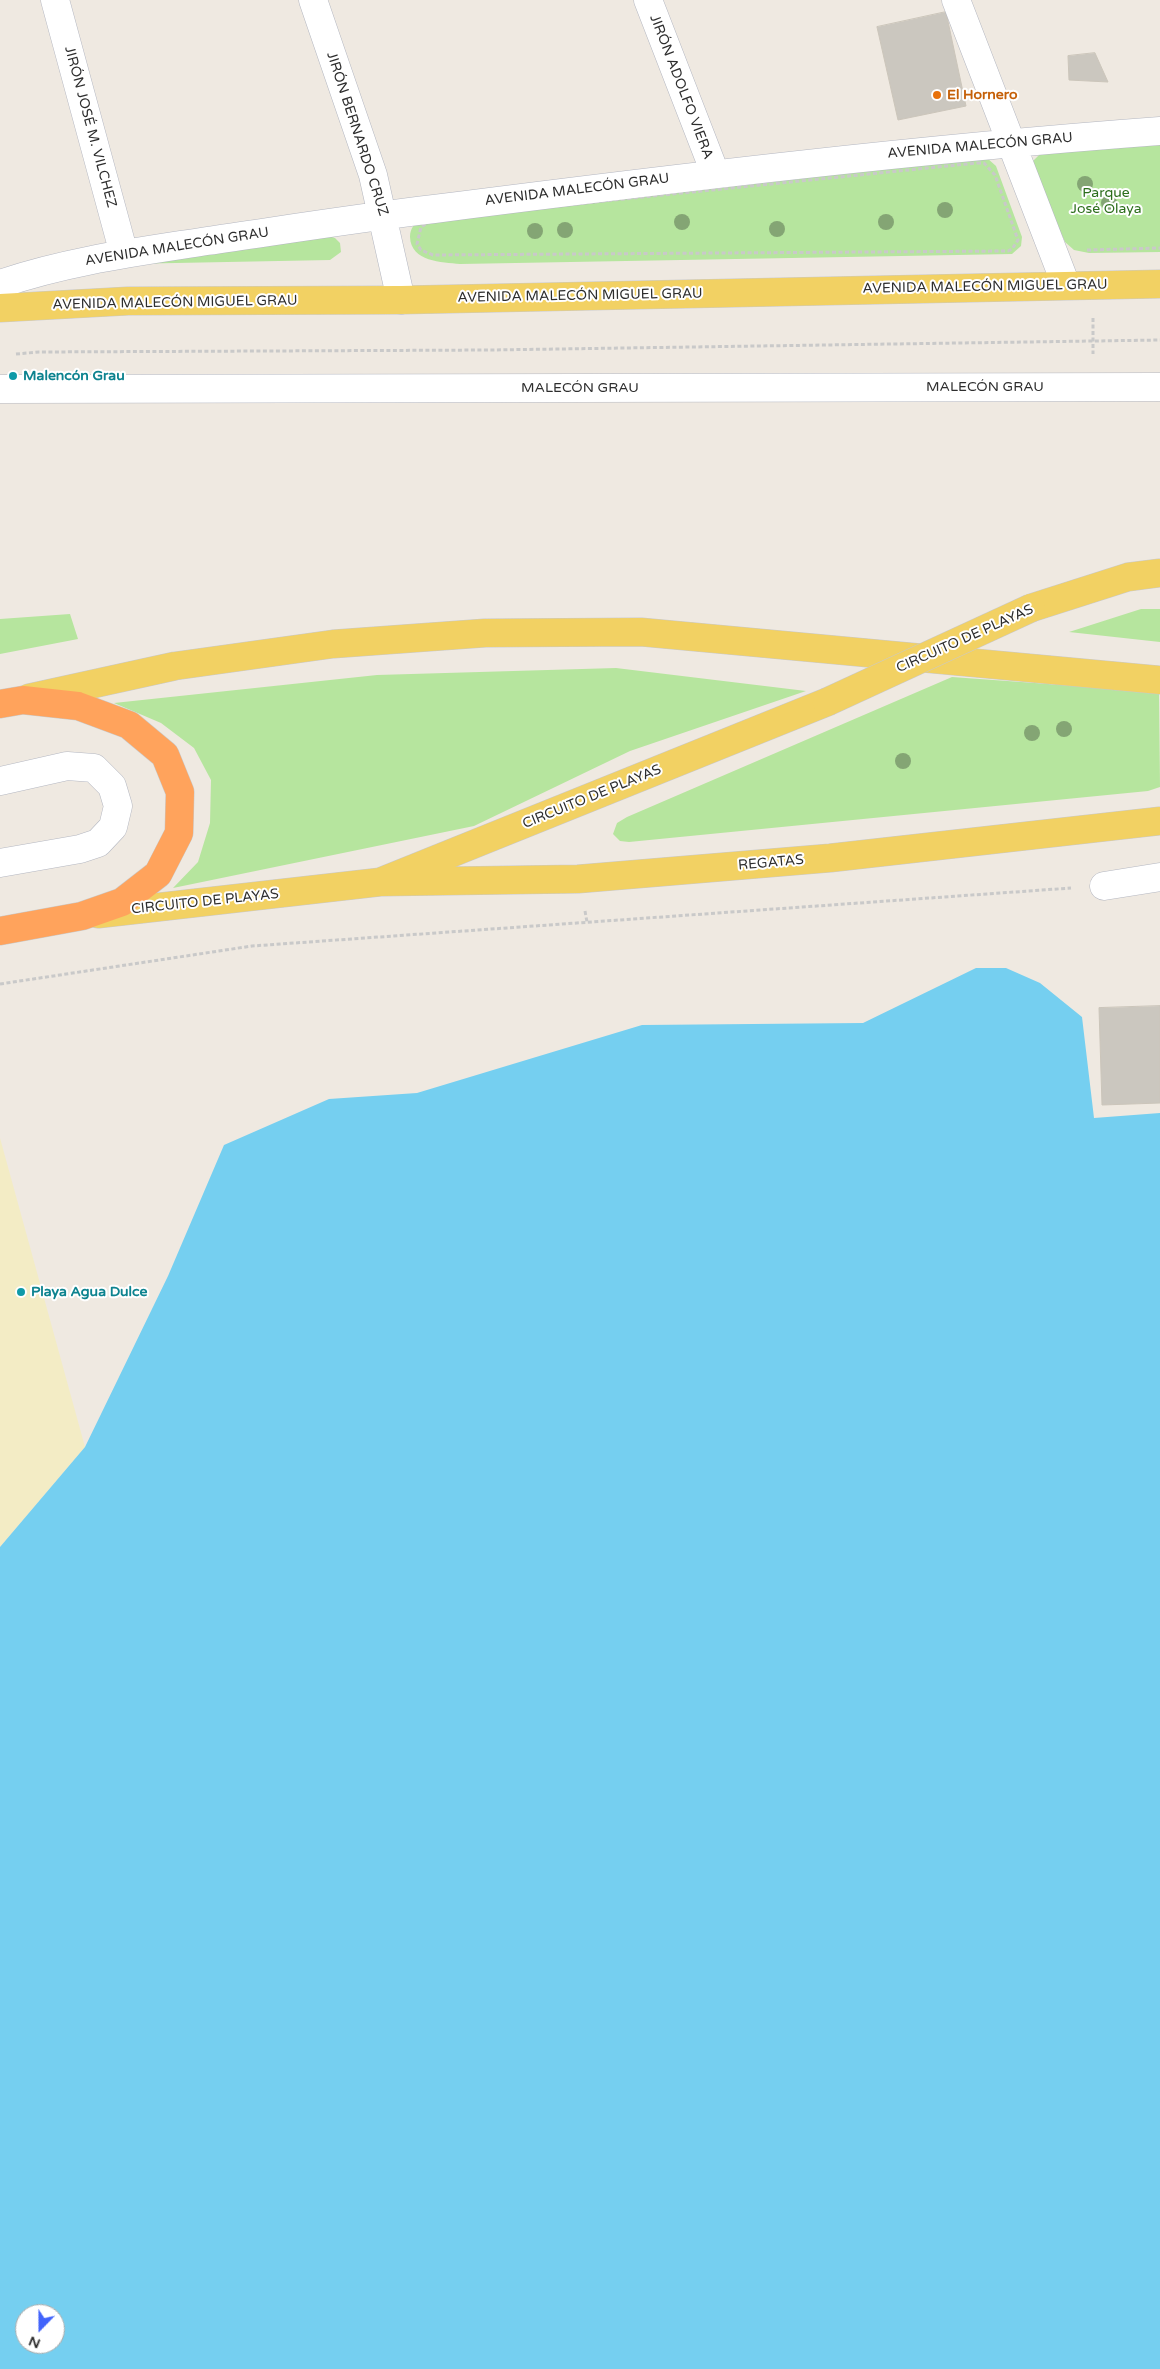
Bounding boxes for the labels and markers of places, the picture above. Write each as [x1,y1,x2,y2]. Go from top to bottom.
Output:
place label: El Hornero [947,87,1017,103]
marker: El Hornero [931,89,943,101]
place label: Malencón Grau [23,368,125,384]
marker: Malencón Grau [7,370,19,382]
place label: Playa Agua Dulce [31,1284,147,1300]
marker: Playa Agua Dulce [15,1286,27,1298]

